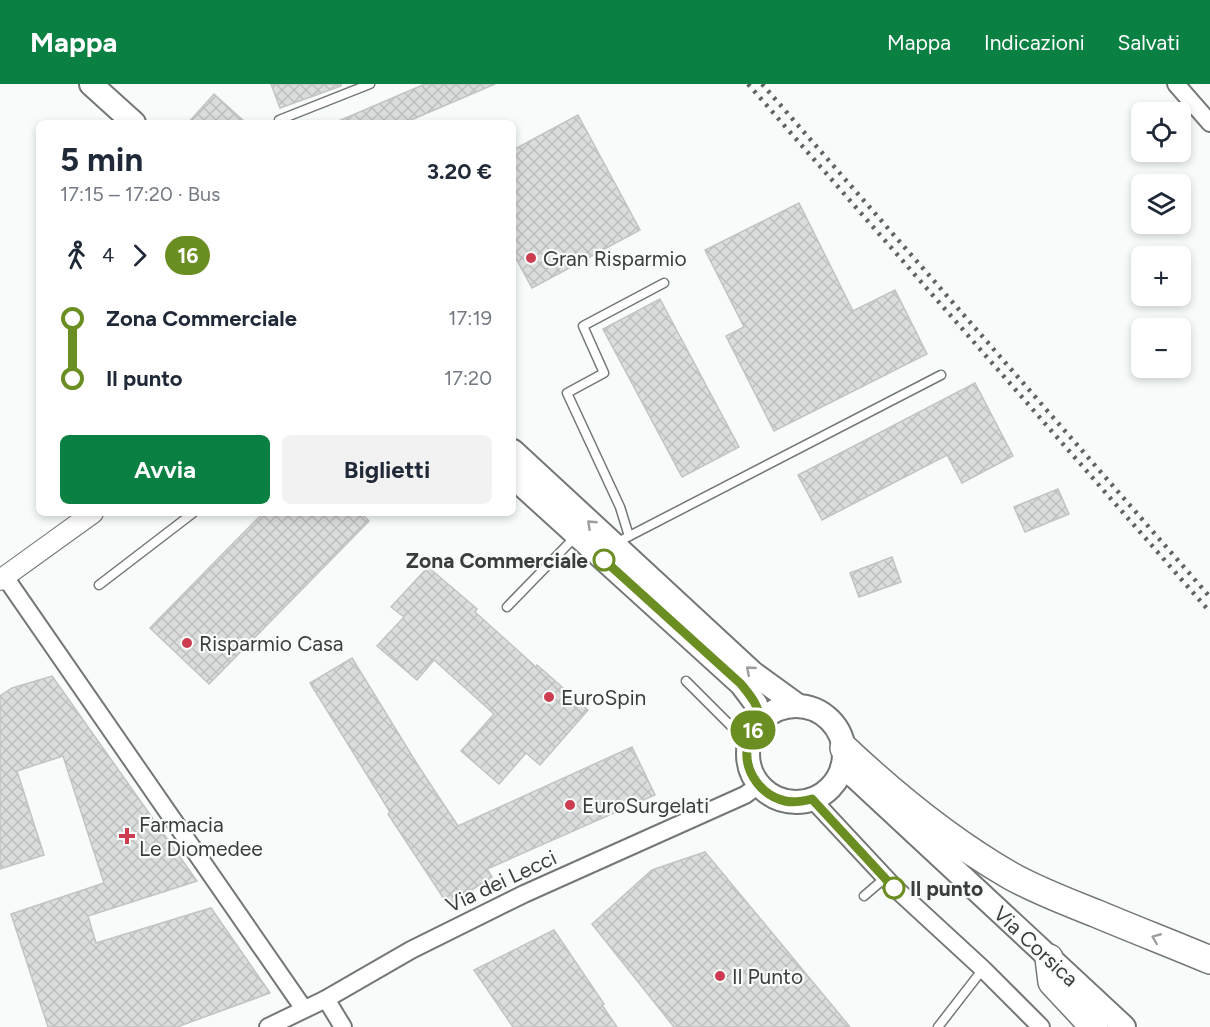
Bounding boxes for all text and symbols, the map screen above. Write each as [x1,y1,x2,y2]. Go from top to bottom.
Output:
text: Mappa [30,25,118,59]
text: Mappa [887,30,951,55]
text: Indicazioni [984,30,1085,55]
text: Salvati [1118,30,1180,55]
map controls [1131,102,1191,378]
button: locate [1131,102,1191,162]
text: 5 min [60,140,143,179]
text: 3.20 € [427,158,492,185]
button: layers [1131,174,1191,234]
text: 17:15 – 17:20 · Bus [60,182,220,206]
icon: walk [60,239,93,272]
icon: forward [123,239,156,272]
text: 4 [102,243,114,267]
text: 16 [177,243,198,268]
place label: Gran Risparmio [543,246,687,271]
button: + [1131,246,1191,306]
marker: Gran Risparmio [524,251,538,265]
text: Zona Commerciale [106,305,297,332]
text: 17:19 [448,306,492,330]
button: − [1131,318,1191,378]
text: Il punto [106,365,183,392]
text: 17:20 [444,366,492,390]
button: Avvia [60,435,270,504]
button: Biglietti [282,435,492,504]
one-way arrow [588,520,599,531]
place label: Zona Commerciale [406,548,588,573]
marker: Zona Commerciale [593,549,615,571]
place label: Risparmio Casa [199,631,343,656]
marker: Risparmio Casa [180,636,194,650]
one-way arrow [746,666,757,677]
place label: EuroSpin [561,685,646,710]
marker: EuroSpin [542,690,556,704]
line badge: 16 [726,710,780,750]
text: 16 [742,718,764,743]
place label: EuroSurgelati [582,793,709,818]
marker: EuroSurgelati [563,798,577,812]
place label: Farmacia Le Diomedee [139,812,263,861]
marker: Farmacia Le Diomedee [120,829,134,843]
street label: Via dei Lecci [442,844,560,918]
place label: Il punto [910,876,983,901]
marker: Il punto [883,877,905,899]
street label: Via Corsica [989,901,1083,991]
one-way arrow [1151,933,1162,945]
place label: Il Punto [732,964,803,989]
marker: Il Punto [713,969,727,983]

